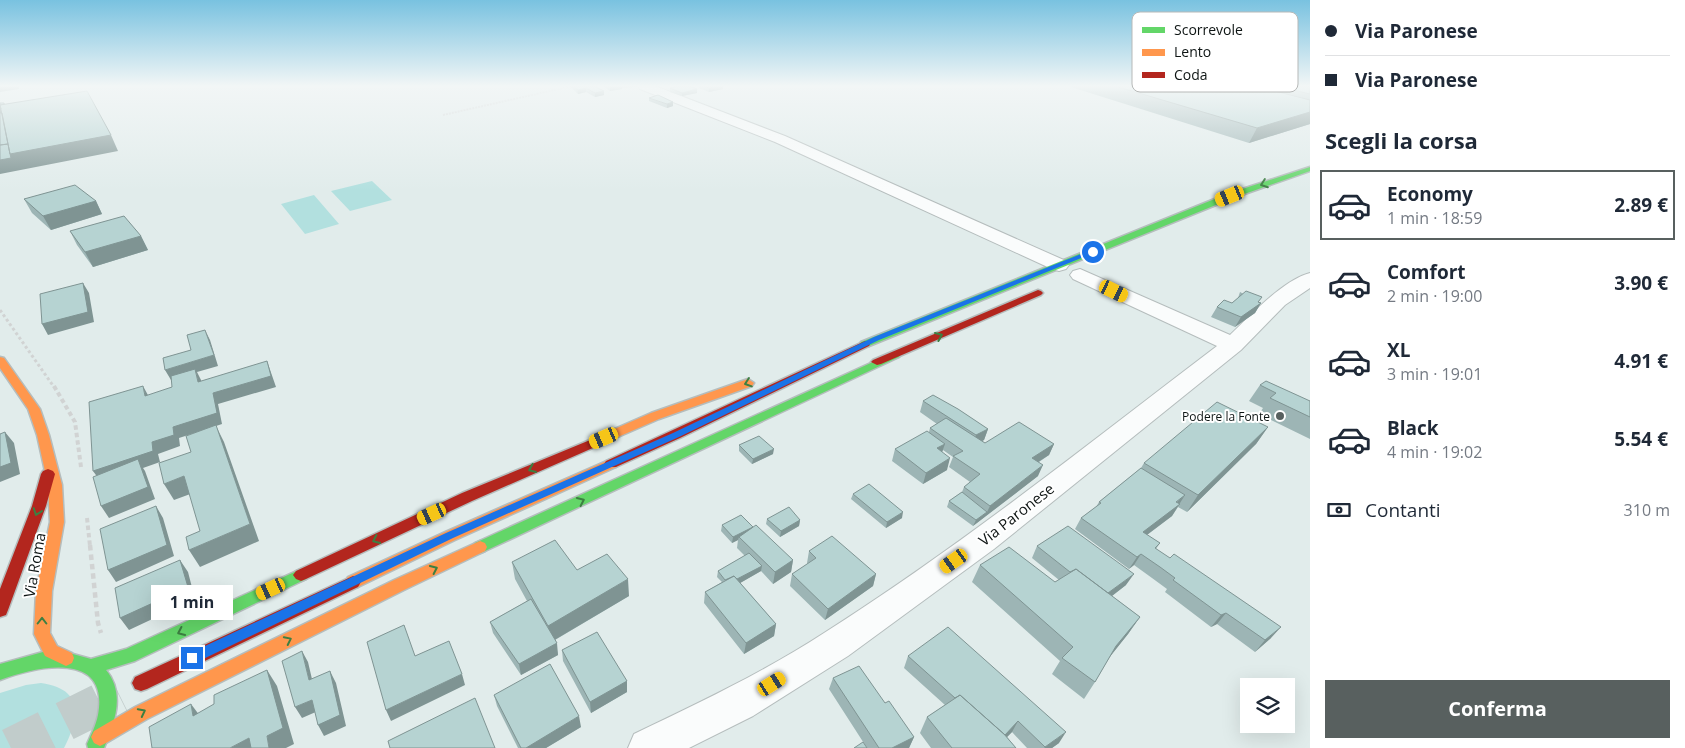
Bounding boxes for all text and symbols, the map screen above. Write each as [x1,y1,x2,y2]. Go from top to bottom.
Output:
legend [1132,12,1298,92]
text: Via Paronese [1355,18,1478,44]
text: Scorrevole [1174,20,1243,39]
text: Lento [1174,42,1211,61]
text: Coda [1174,65,1208,84]
text: Via Paronese [1355,67,1478,93]
text: Scegli la corsa [1325,125,1478,155]
one-way arrow [1260,178,1269,188]
text: Economy [1387,181,1473,207]
car [1213,183,1246,209]
icon: car [1327,183,1372,228]
text: 2.89 € [1614,192,1668,218]
text: 1 min · 18:59 [1387,207,1482,229]
route start [1082,241,1104,263]
text: Comfort [1387,259,1466,285]
icon: car [1327,261,1372,306]
text: 3.90 € [1614,270,1668,296]
car [1097,278,1130,304]
text: 2 min · 19:00 [1387,285,1482,307]
one-way arrow [934,331,943,342]
text: XL [1387,337,1410,363]
icon: car [1327,339,1372,384]
text: 4.91 € [1614,348,1668,374]
text: 3 min · 19:01 [1387,363,1482,385]
one-way arrow [744,377,753,387]
place label: Podere la Fonte [1182,408,1270,425]
marker: Podere la Fonte [1274,410,1286,422]
text: Black [1387,415,1439,441]
icon: car [1327,417,1372,462]
car [587,425,620,451]
text: 5.54 € [1614,426,1668,452]
text: 4 min · 19:02 [1387,441,1482,463]
one-way arrow [528,463,537,474]
street label: Via Paronese [974,478,1058,550]
icon: cash [1325,496,1353,524]
one-way arrow [576,497,585,508]
text: Contanti [1365,497,1441,523]
text: 310 m [1624,499,1670,521]
car [415,501,448,527]
one-way arrow [33,508,43,516]
street label: Via Roma [18,531,50,599]
one-way arrow [372,534,381,544]
car [937,546,970,576]
one-way arrow [429,565,438,576]
car [254,576,287,602]
callout: 1 min [151,586,233,620]
text: 1 min [170,591,214,613]
one-way arrow [37,617,47,624]
one-way arrow [177,625,186,636]
one-way arrow [282,636,291,646]
route end [181,647,203,669]
car [755,670,788,698]
map controls [1240,678,1295,733]
button: layers [1240,678,1295,733]
button: Conferma [1325,680,1670,738]
one-way arrow [137,708,146,718]

